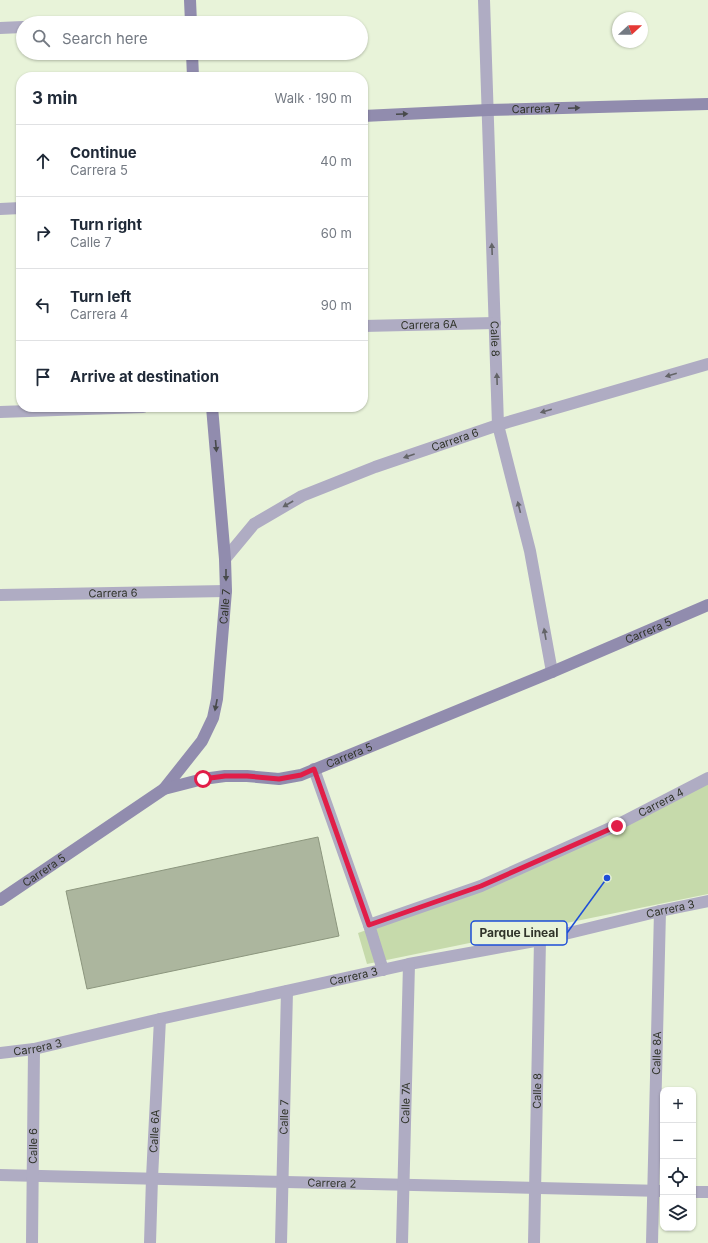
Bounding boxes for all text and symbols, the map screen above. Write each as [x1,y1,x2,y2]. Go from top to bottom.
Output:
north arrow [612,12,648,48]
search box [16,16,368,60]
icon: search [30,27,52,49]
text: Search here [62,29,148,48]
text: 3 min [32,88,78,108]
text: Walk · 190 m [275,90,352,106]
street label: Carrera 7 [511,101,560,116]
one-way arrow [568,105,581,111]
one-way arrow [396,111,408,118]
text: Continue [70,143,137,162]
icon: ahead [32,150,54,172]
text: 40 m [320,153,352,169]
text: Carrera 5 [70,162,128,178]
text: Turn right [70,215,142,234]
icon: right [32,222,54,244]
text: 60 m [321,225,352,241]
text: Calle 7 [70,234,112,250]
one-way arrow [489,243,496,255]
text: Turn left [70,287,131,306]
icon: left [32,294,54,316]
text: 90 m [321,297,352,313]
text: Carrera 4 [70,306,128,322]
street label: Carrera 6A [400,317,458,332]
street label: Calle 8 [488,321,503,357]
icon: arrive [32,366,54,388]
text: Arrive at destination [70,367,219,386]
one-way arrow [494,372,500,385]
one-way arrow [664,372,676,378]
one-way arrow [540,408,552,414]
street label: Carrera 6 [429,425,481,454]
one-way arrow [212,440,219,452]
one-way arrow [402,453,414,459]
one-way arrow [282,500,294,507]
one-way arrow [515,501,521,513]
one-way arrow [223,569,229,582]
street label: Carrera 6 [88,586,138,600]
street label: Calle 7 [216,588,233,625]
street label: Carrera 5 [623,614,674,647]
one-way arrow [541,628,547,640]
one-way arrow [212,699,218,711]
street label: Carrera 5 [324,739,375,771]
route start [194,770,212,788]
street label: Carrera 4 [636,785,686,820]
route end [608,817,626,835]
street label: Carrera 5 [20,851,68,890]
street label: Carrera 3 [645,897,696,921]
callout: Parque Lineal [471,921,567,945]
text: Parque Lineal [479,925,559,940]
street label: Carrera 3 [328,964,379,988]
street label: Calle 8A [649,1031,664,1075]
street label: Carrera 3 [12,1036,63,1058]
street label: Calle 8 [530,1073,544,1109]
street label: Calle 7A [398,1082,413,1124]
map controls [660,1087,696,1231]
button: + [660,1087,696,1123]
street label: Calle 7 [277,1099,291,1135]
street label: Calle 6A [146,1109,162,1153]
button: − [660,1123,696,1159]
street label: Calle 6 [26,1128,40,1164]
button: locate [660,1159,696,1195]
street label: Carrera 2 [307,1175,357,1191]
button: layers [660,1195,696,1231]

